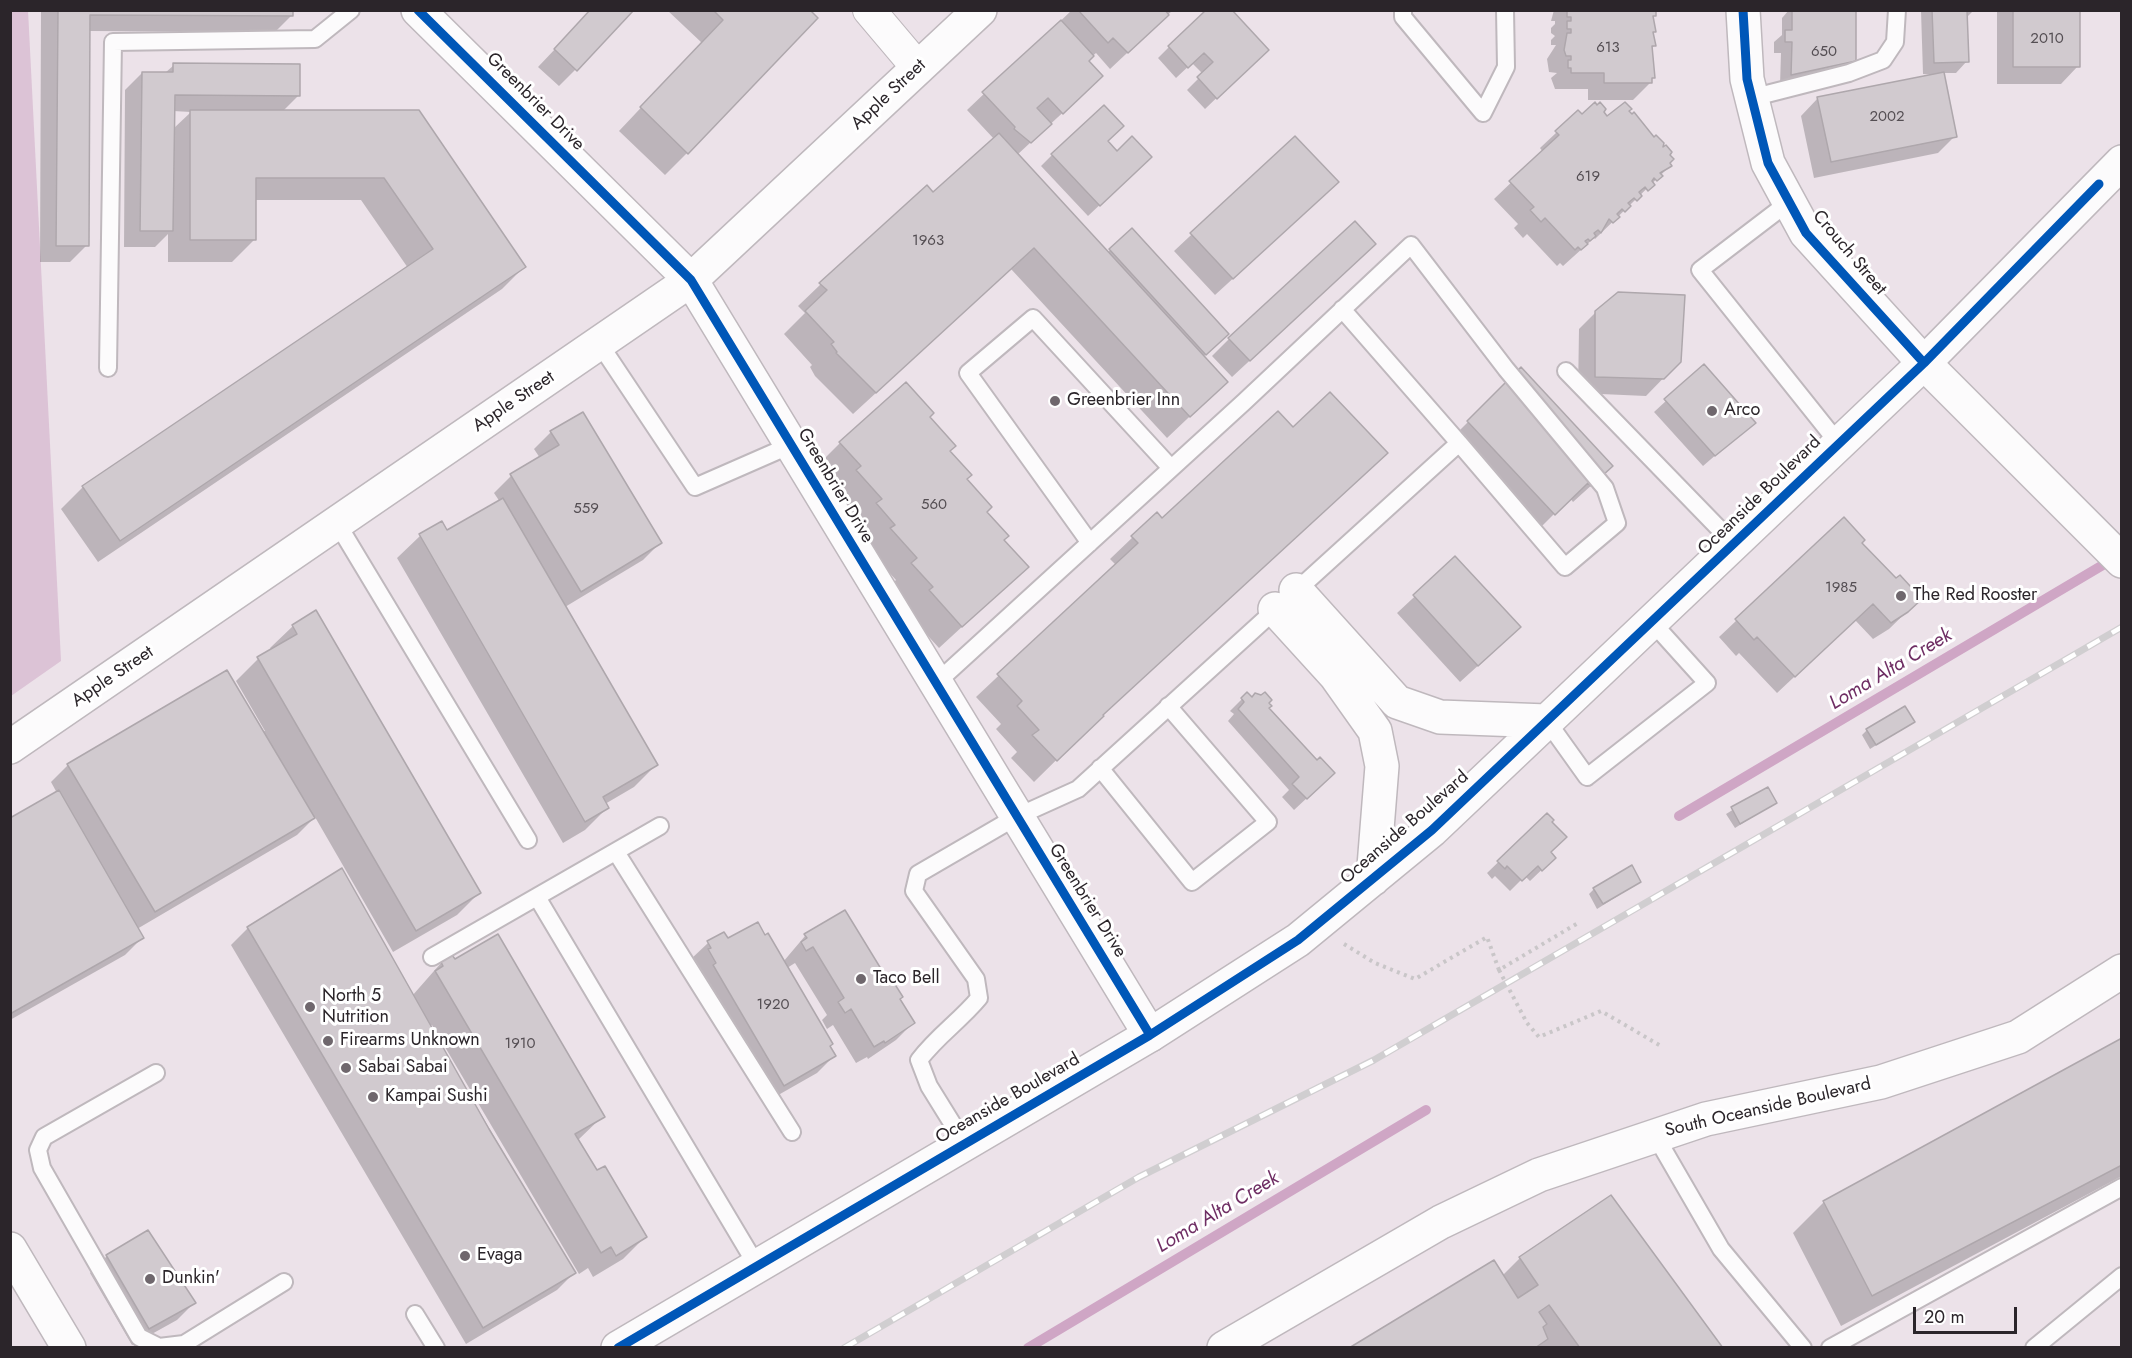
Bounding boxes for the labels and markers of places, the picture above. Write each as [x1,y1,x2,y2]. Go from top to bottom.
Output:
place label: Greenbrier Inn [1067,390,1180,412]
marker: Greenbrier Inn [1048,394,1062,408]
place label: Arco [1724,400,1760,422]
marker: Arco [1705,404,1719,418]
place label: The Red Rooster [1913,585,2037,607]
marker: The Red Rooster [1894,589,1908,603]
place label: Taco Bell [873,968,940,990]
marker: Taco Bell [854,972,868,986]
place label: North 5 Nutrition [322,986,389,1028]
marker: North 5 Nutrition [303,1000,317,1014]
place label: Firearms Unknown [340,1030,480,1052]
marker: Firearms Unknown [321,1034,335,1048]
place label: Sabai Sabai [358,1057,448,1079]
marker: Sabai Sabai [339,1061,353,1075]
place label: Kampai Sushi [385,1086,488,1108]
marker: Kampai Sushi [366,1090,380,1104]
place label: Evaga [477,1245,522,1267]
marker: Evaga [458,1249,472,1263]
place label: Dunkin' [162,1268,220,1290]
marker: Dunkin' [143,1272,157,1286]

